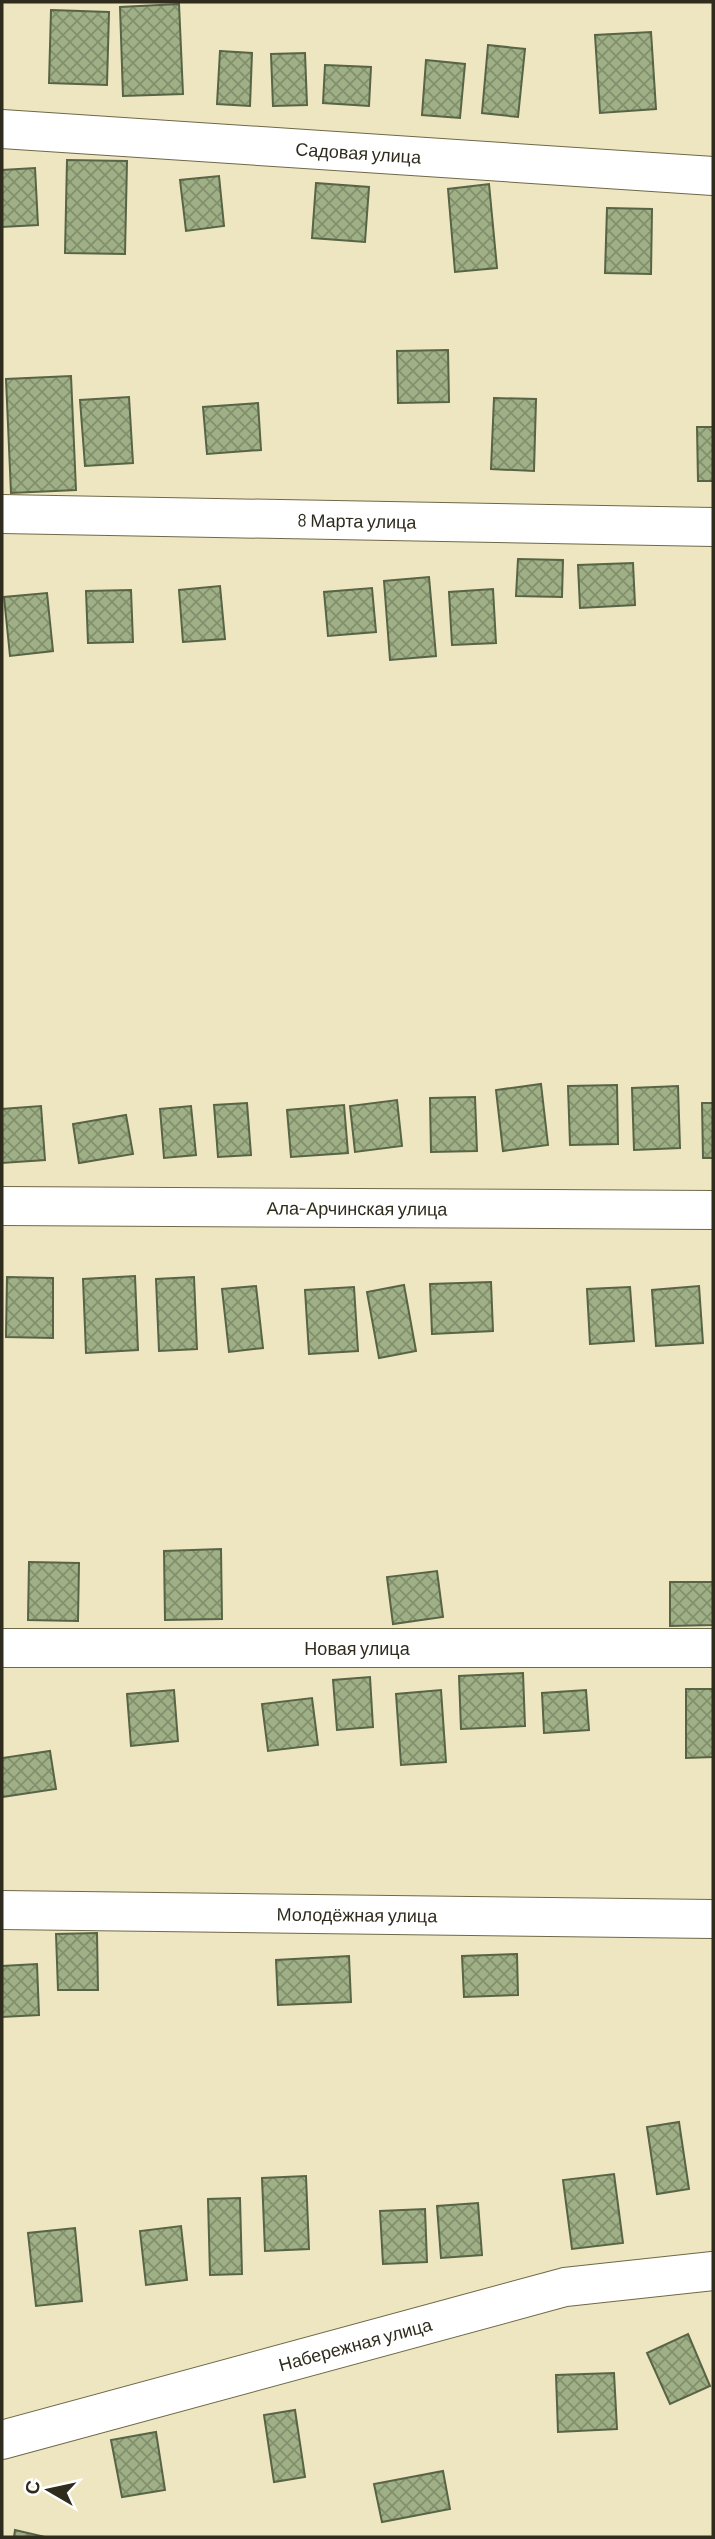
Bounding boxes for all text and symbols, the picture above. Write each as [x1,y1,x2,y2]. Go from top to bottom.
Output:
street label: Садовая улица [295,137,423,168]
street label: 8 Марта улица [297,508,418,533]
street label: Ала-Арчинская улица [267,1196,448,1220]
street label: Новая улица [304,1637,411,1659]
street label: Молодёжная улица [277,1902,438,1927]
street label: Набережная улица [276,2312,435,2375]
north arrow [14,2455,84,2525]
text: С [19,2478,44,2496]

